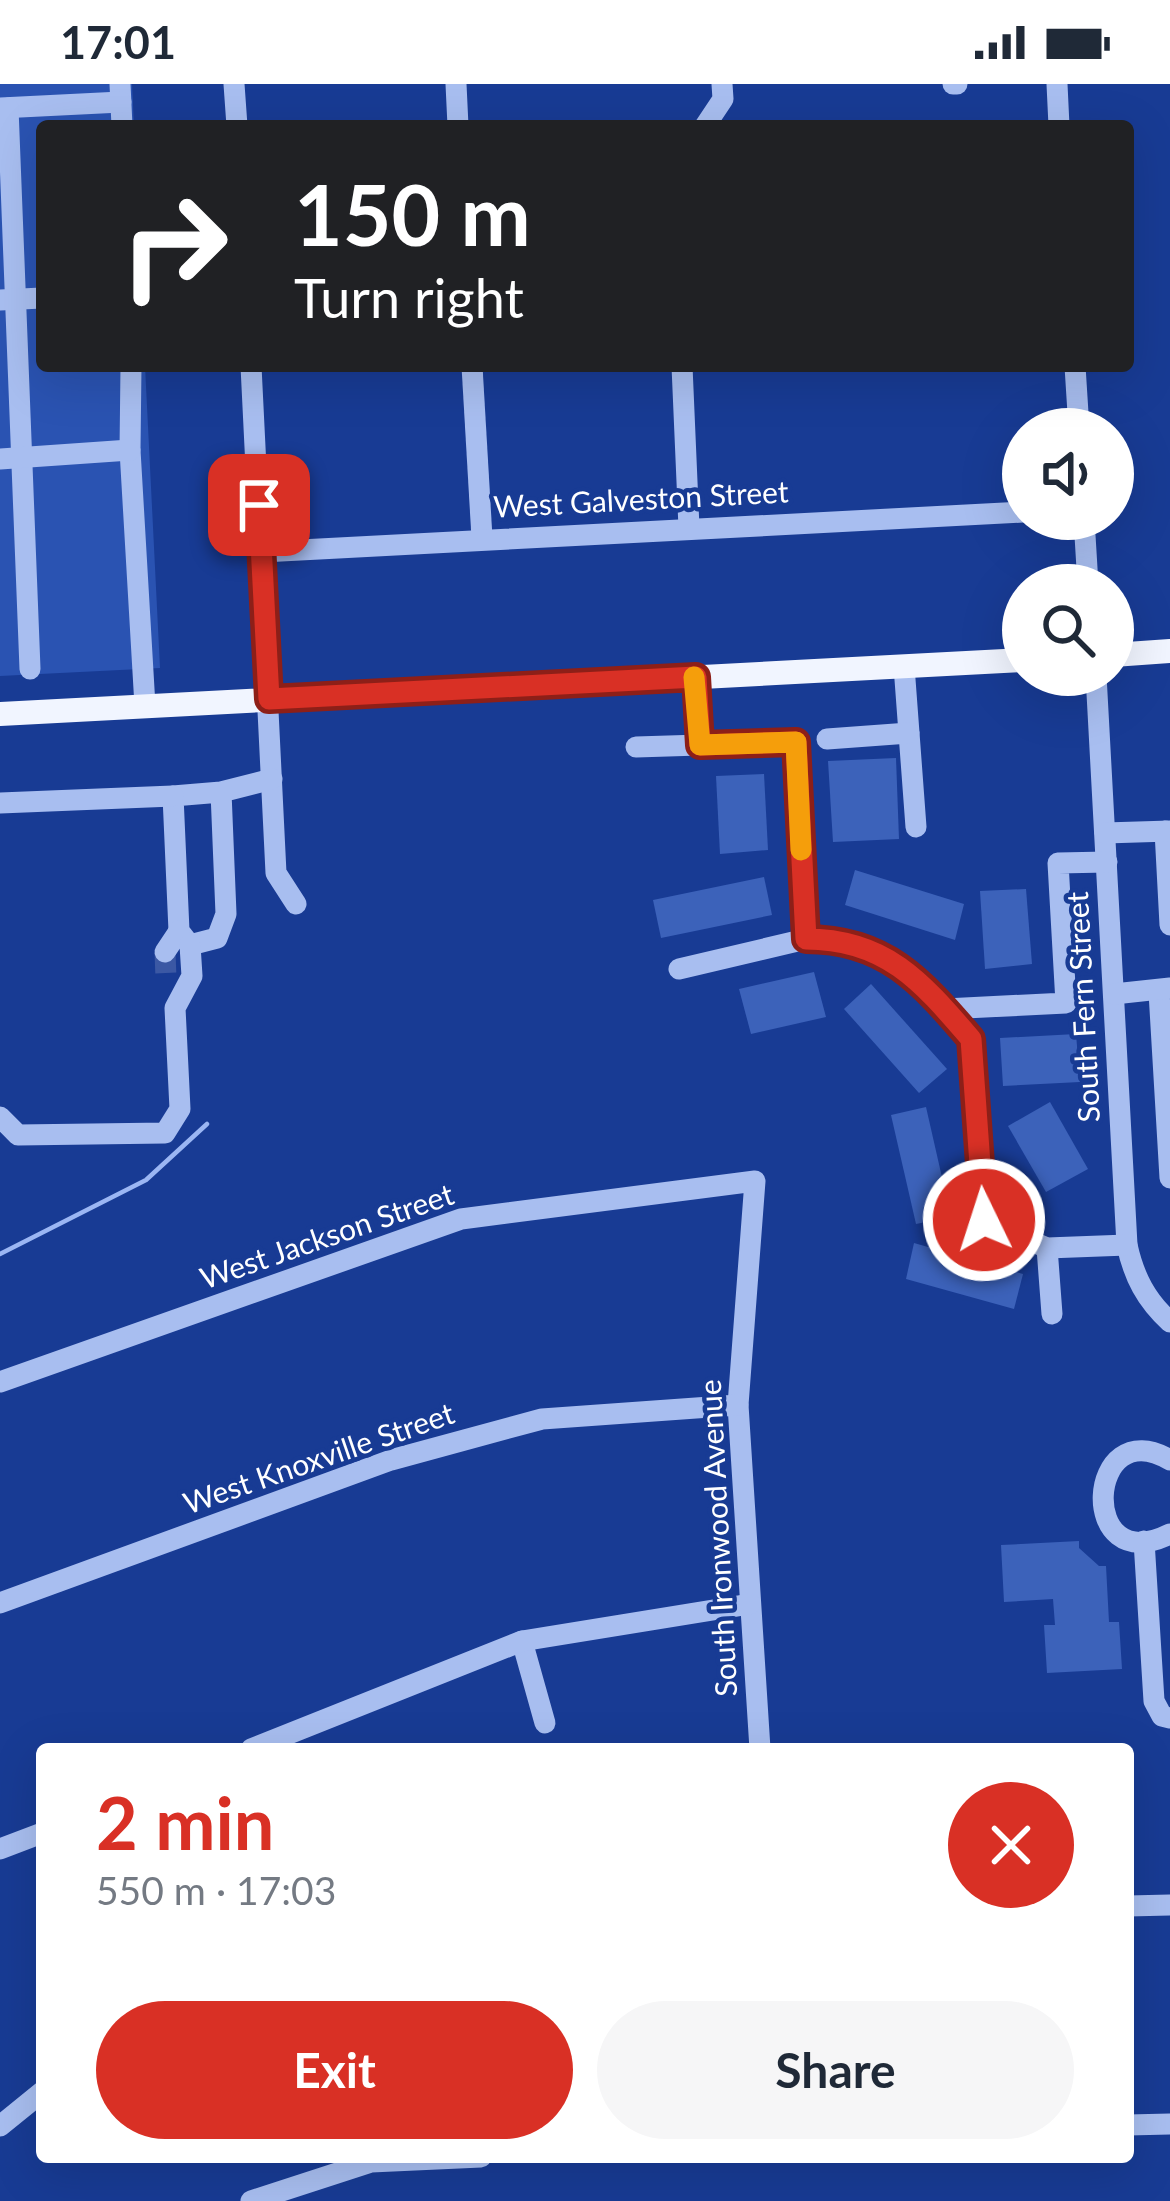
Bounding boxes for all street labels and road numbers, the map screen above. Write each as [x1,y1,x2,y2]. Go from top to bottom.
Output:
street label: West Galveston Street [492,472,790,524]
street label: South Fern Street [1058,891,1106,1123]
street label: West Jackson Street [195,1175,458,1295]
street label: South Ironwood Avenue [691,1379,743,1698]
street label: West Knoxville Street [178,1394,459,1520]

